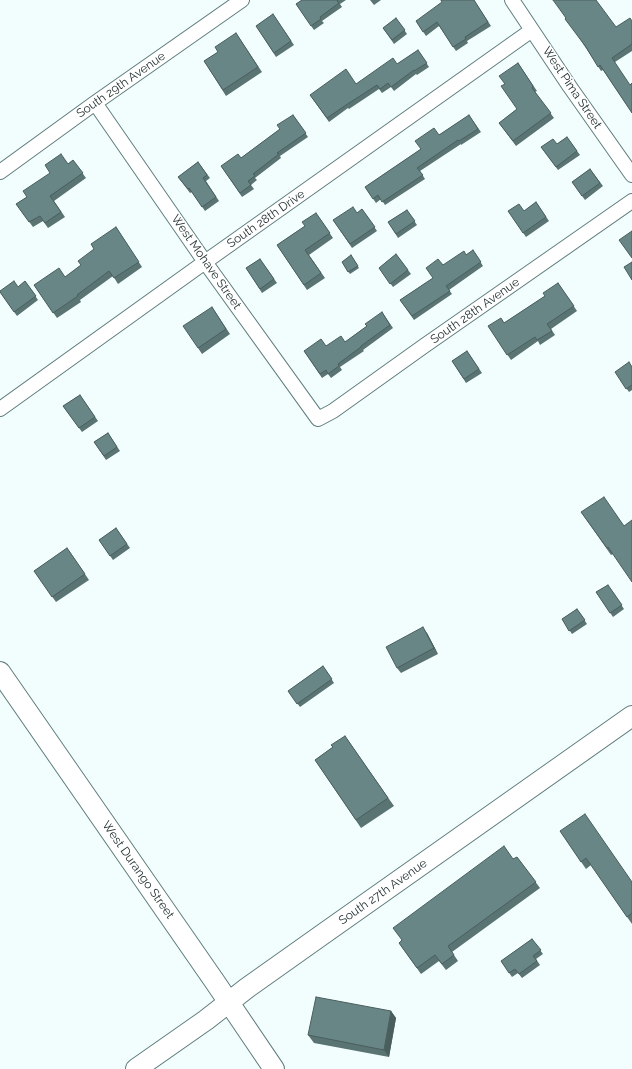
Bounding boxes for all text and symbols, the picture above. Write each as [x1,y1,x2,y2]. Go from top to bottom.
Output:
street label: West Pima Street [539,44,605,132]
street label: South 29th Avenue [74,49,168,121]
street label: South 28th Drive [224,187,308,251]
street label: West Mohave Street [168,212,244,312]
street label: South 28th Avenue [428,275,522,347]
street label: West Durango Street [99,818,177,922]
street label: South 27th Avenue [336,856,430,928]

